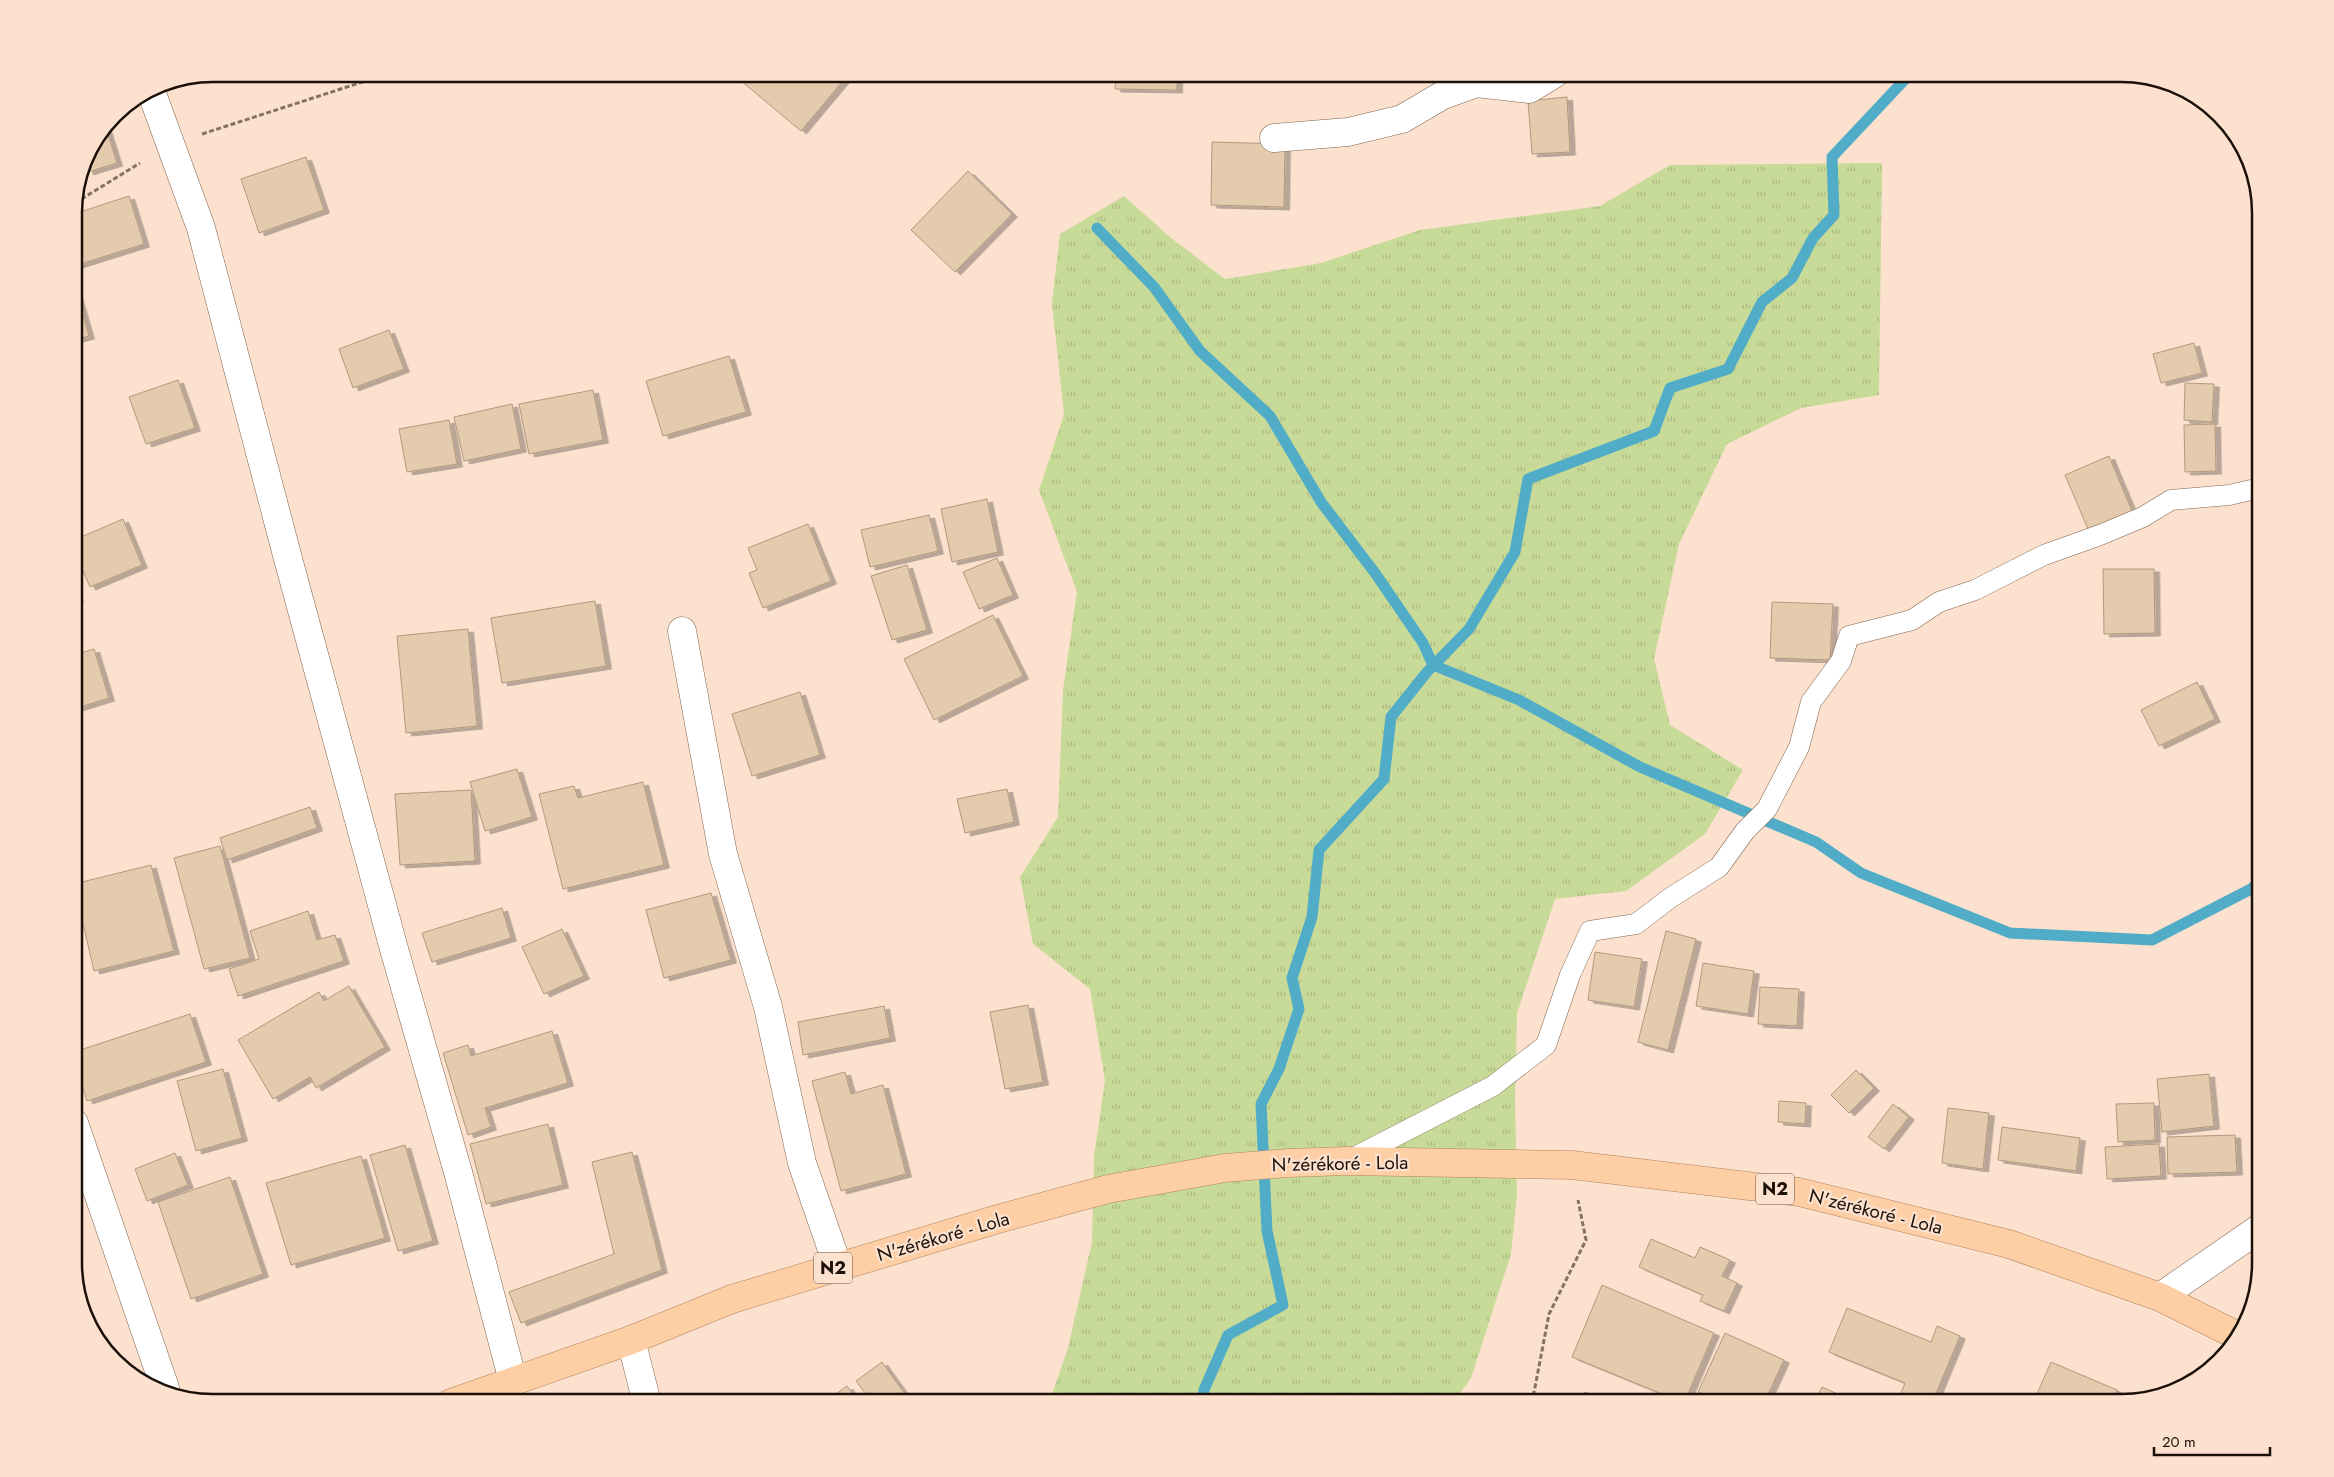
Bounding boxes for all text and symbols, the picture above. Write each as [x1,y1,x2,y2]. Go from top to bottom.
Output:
street label: N'zérékoré - Lola [1271,1149,1409,1178]
road number: N2 [1756,1174,1794,1204]
street label: N'zérékoré - Lola [1806,1182,1945,1241]
street label: N'zérékoré - Lola [874,1205,1013,1268]
road number: N2 [814,1252,852,1284]
scale bar [2154,1424,2270,1456]
text: 20 m [2162,1431,2196,1453]

